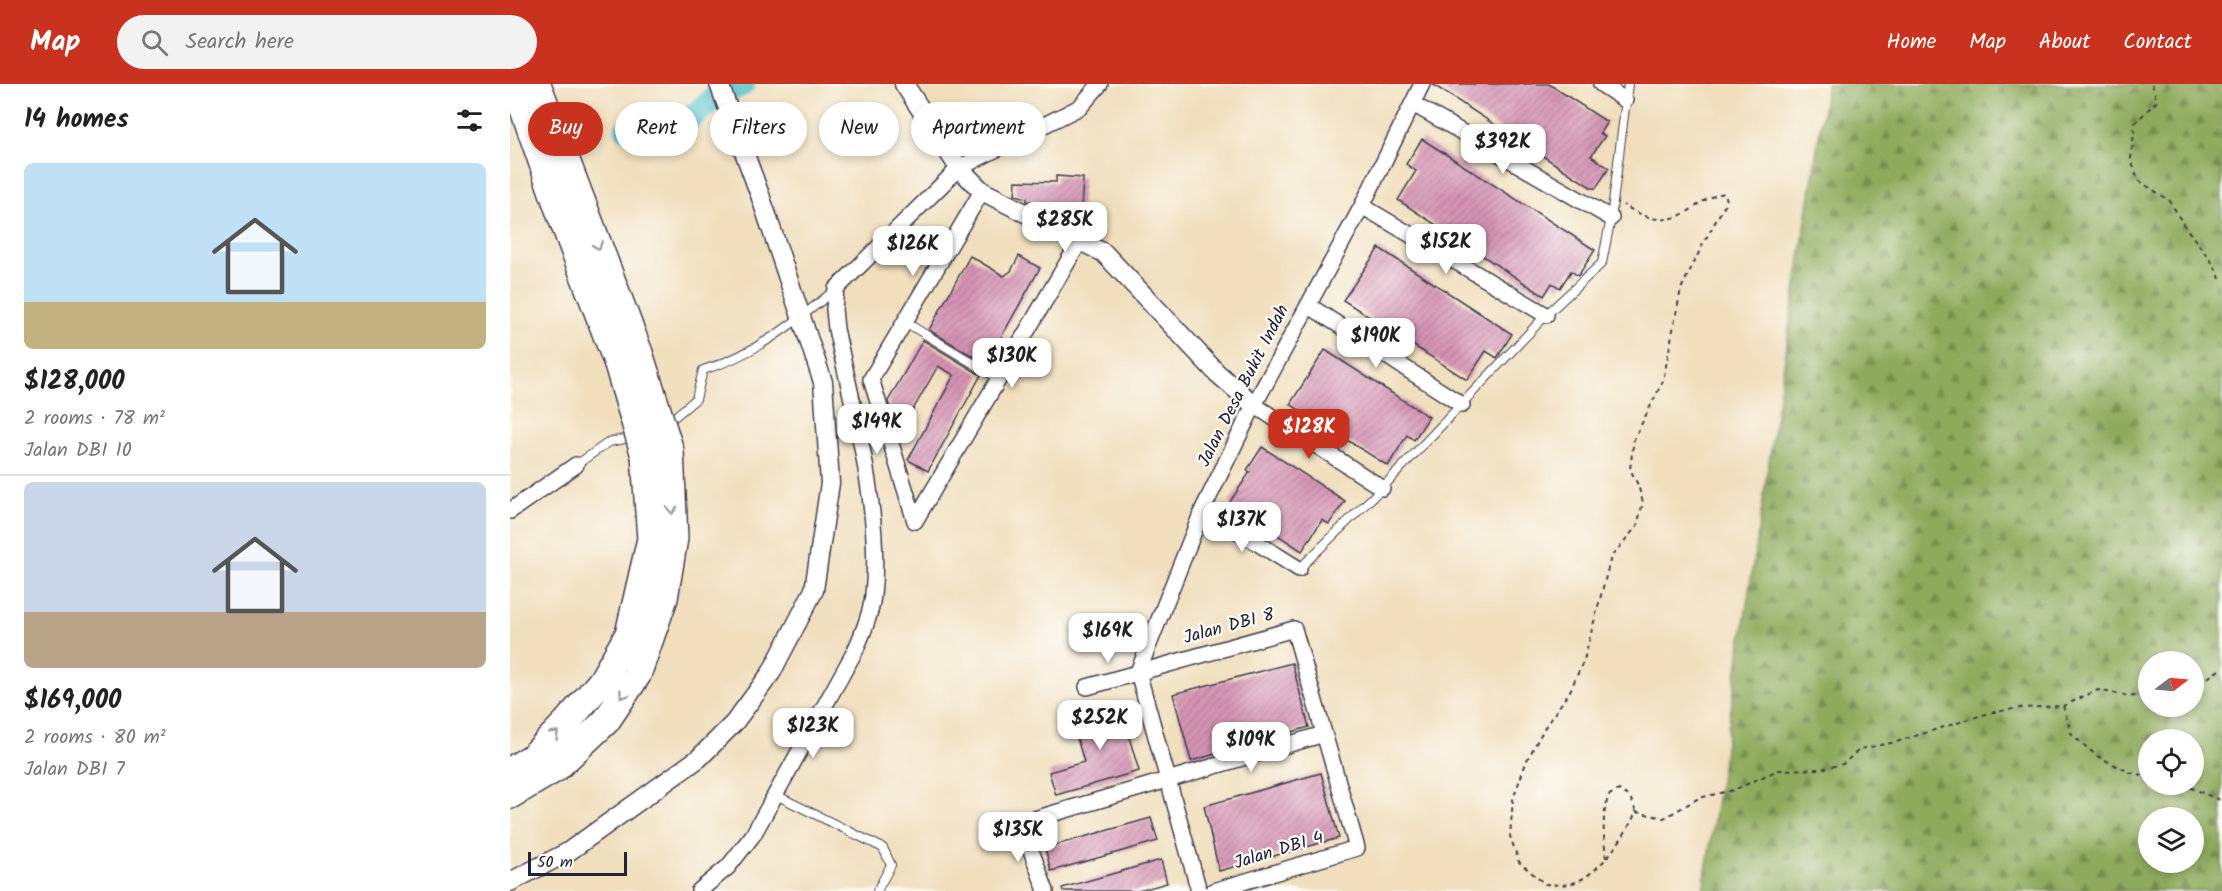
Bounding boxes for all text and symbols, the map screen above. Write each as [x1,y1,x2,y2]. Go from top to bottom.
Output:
search box [117,15,537,69]
text: Map [30,20,81,65]
text: Search here [186,25,294,60]
icon: search [138,26,171,59]
text: Home [1887,26,1936,59]
text: Map [1969,26,2006,59]
text: About [2039,26,2090,59]
text: Contact [2123,26,2192,59]
text: 14 homes [24,99,129,141]
chip: Buy [528,102,603,156]
chip: Rent [615,102,698,156]
chip: Filters [710,102,807,156]
chip: New [819,102,899,156]
chip: Apartment [911,102,1046,156]
icon: filters [453,104,486,137]
pin: $392K [1461,124,1545,175]
text: $392K [1475,127,1531,159]
icon: home [201,202,309,310]
pin: $285K [1023,202,1107,253]
text: $285K [1036,205,1094,237]
pin: $152K [1404,224,1488,275]
pin: $126K [871,226,955,277]
text: $152K [1420,227,1472,259]
text: $126K [887,229,939,261]
one-way arrow [591,241,604,251]
street label: Jalan Desa Bukit Indah [1190,300,1298,472]
pin: $190K [1334,318,1418,369]
text: $190K [1351,321,1401,353]
pin: $130K [970,338,1054,389]
text: $130K [986,341,1038,373]
text: $128,000 [24,361,125,403]
text: 2 rooms · 78 m² [24,403,165,435]
pin: $149K [835,404,919,455]
text: $149K [852,407,902,439]
pin: $128K [1267,409,1351,460]
text: $128K [1282,412,1336,444]
text: Jalan DBI 10 [24,435,132,467]
pin: $137K [1200,502,1284,553]
one-way arrow [666,505,679,514]
text: $137K [1217,505,1267,537]
icon: home [201,521,309,629]
street label: Jalan DBI 8 [1180,601,1278,653]
pin: $169K [1066,613,1150,664]
text: $169K [1083,616,1133,648]
north arrow [2138,651,2204,717]
map controls [2138,651,2204,873]
text: $169,000 [24,680,121,722]
one-way arrow [619,688,630,699]
pin: $252K [1058,700,1142,751]
text: $252K [1071,703,1129,735]
pin: $123K [771,708,855,759]
text: $123K [787,711,839,743]
text: 2 rooms · 80 m² [24,722,166,754]
pin: $109K [1209,722,1293,773]
text: $109K [1226,725,1276,757]
button: locate [2138,729,2204,795]
one-way arrow [548,730,559,740]
text: Jalan DBI 7 [24,754,125,786]
button: layers [2138,807,2204,873]
pin: $135K [976,812,1060,863]
text: $135K [993,815,1043,847]
street label: Jalan DBI 4 [1231,824,1327,878]
scale bar [528,849,627,876]
text: 50 m [537,850,573,875]

